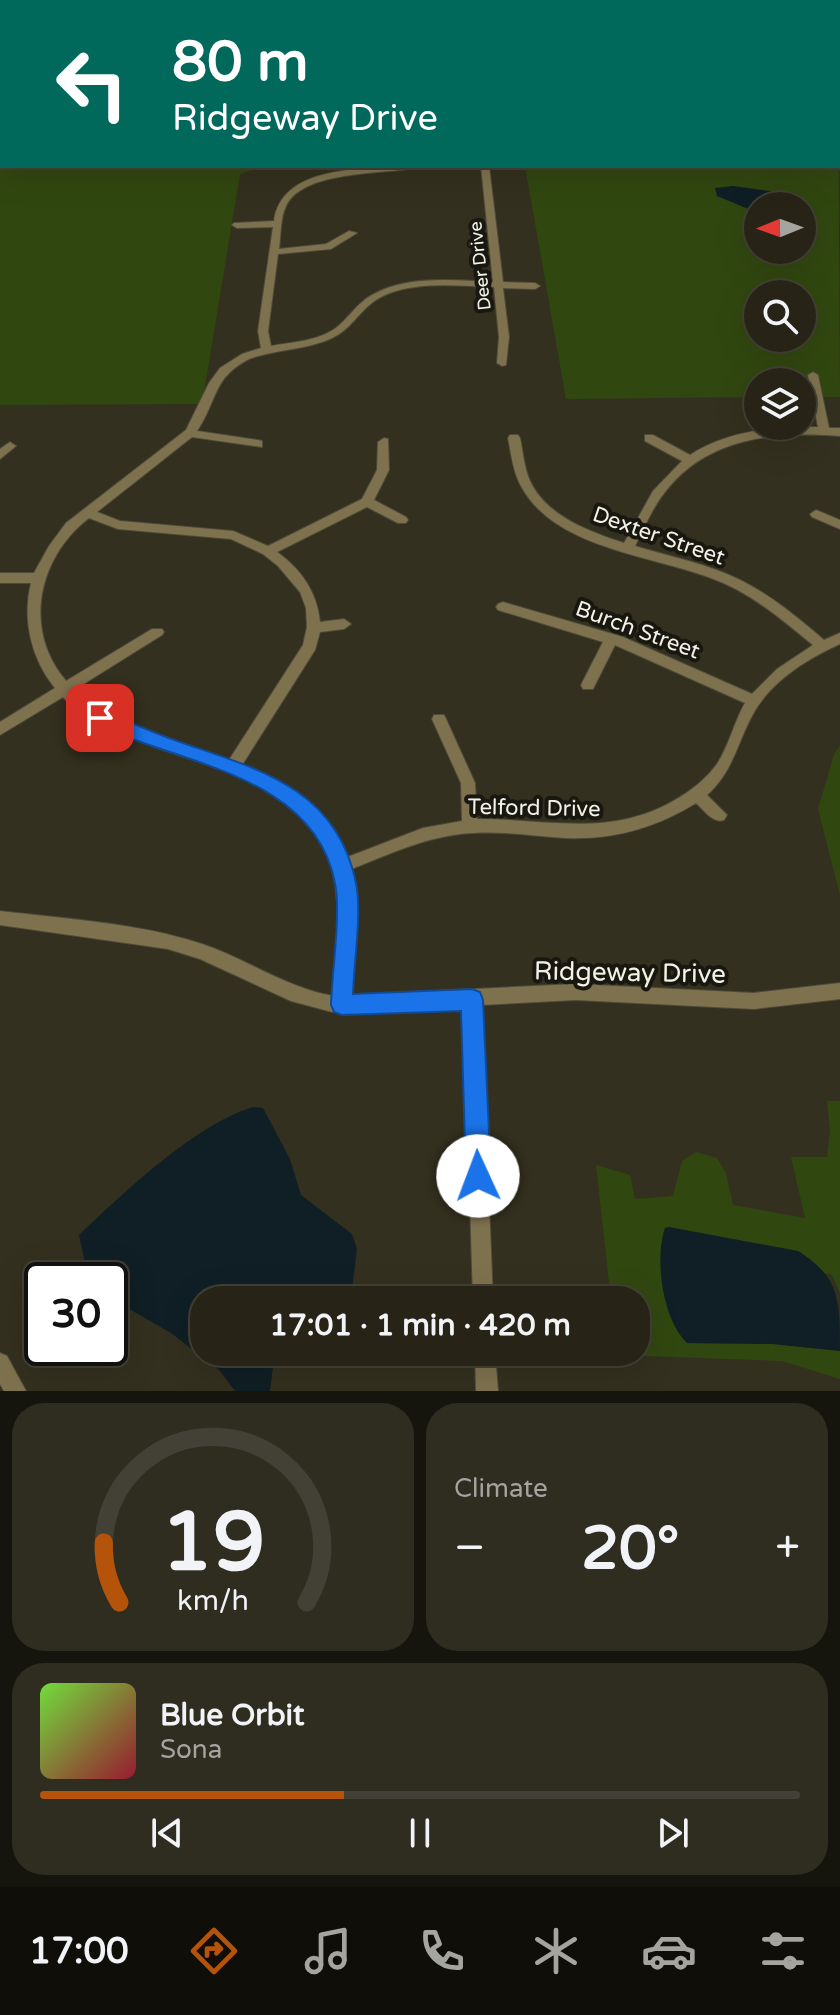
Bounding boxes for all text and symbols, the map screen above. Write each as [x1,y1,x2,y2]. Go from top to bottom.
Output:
text: 80 m [172,29,308,96]
icon: left [40,32,144,136]
text: Ridgeway Drive [172,97,438,140]
north arrow [744,192,816,264]
map controls [744,192,816,440]
street label: Deer Drive [464,220,496,312]
button: search [744,280,816,352]
button: layers [744,368,816,440]
street label: Dexter Street [589,501,728,571]
street label: Burch Street [572,595,703,664]
pin [66,684,134,752]
icon: arrive [78,696,122,740]
street label: Telford Drive [467,794,601,822]
street label: Ridgeway Drive [534,955,726,990]
position arrow [436,1134,520,1218]
speed limit sign: 30 [24,1262,128,1366]
text: 17:01 · 1 min · 420 m [269,1307,571,1344]
text: Climate [454,1473,548,1504]
text: 19 [161,1493,265,1593]
text: 20° [581,1513,679,1585]
text: − [454,1522,485,1575]
text: + [775,1522,800,1575]
text: km/h [177,1584,249,1618]
text: Blue Orbit [160,1697,305,1734]
text: Sona [160,1734,222,1765]
icon: previous [145,1811,189,1855]
icon: pause [398,1811,442,1855]
icon: next [651,1811,695,1855]
icon: directions [186,1923,242,1979]
icon: music [300,1923,356,1979]
icon: phone [414,1923,470,1979]
icon: climate [528,1923,584,1979]
icon: car [641,1923,697,1979]
icon: filters [755,1923,811,1979]
text: 17:00 [29,1930,129,1973]

